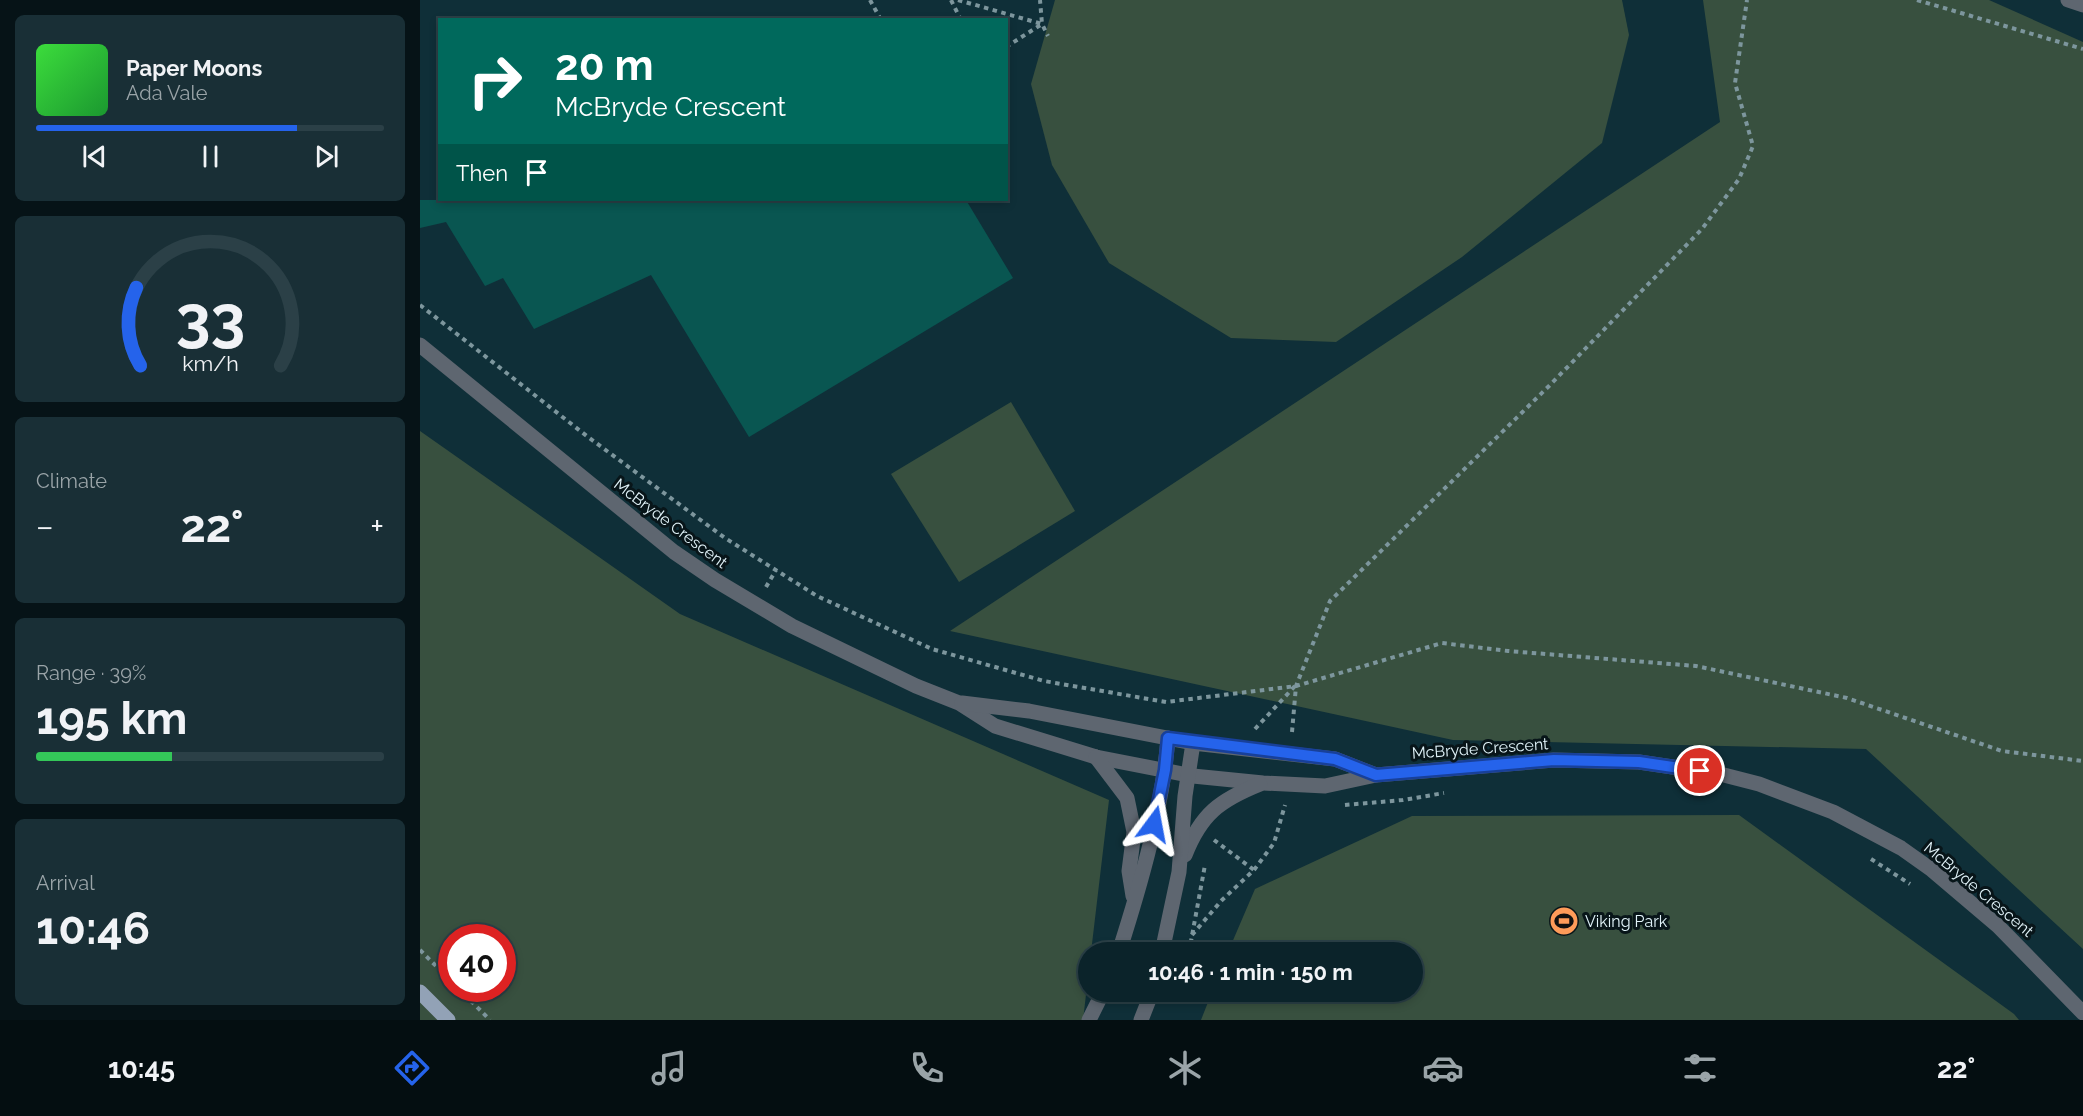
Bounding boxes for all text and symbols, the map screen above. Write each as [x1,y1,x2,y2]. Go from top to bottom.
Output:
text: 20 m [555,41,654,90]
icon: right [456,42,534,120]
text: Paper Moons [126,55,262,81]
text: Ada Vale [126,81,208,105]
text: McBryde Crescent [555,91,786,122]
icon: previous [78,140,111,173]
icon: pause [194,140,227,173]
icon: next [310,140,343,173]
icon: arrive [520,156,553,189]
text: Then [456,160,508,186]
text: 33 [175,281,245,355]
text: km/h [182,351,238,376]
text: Climate [36,469,107,493]
street label: McBryde Crescent [610,475,732,573]
text: 22° [180,500,244,553]
text: − [36,507,54,546]
text: + [370,507,384,546]
text: Range · 39% [36,661,146,685]
text: 195 km [36,692,187,745]
street label: McBryde Crescent [1411,734,1550,763]
pin [1674,745,1725,796]
icon: arrive [1683,754,1716,787]
position arrow [1122,792,1186,856]
street label: McBryde Crescent [1920,838,2038,941]
text: Arrival [36,871,95,895]
text: 10:46 [36,902,150,955]
sports icon: Viking Park [1548,905,1580,937]
place label: Viking Park [1585,912,1668,931]
speed limit sign: 40 [438,924,516,1002]
text: 10:46 · 1 min · 150 m [1148,959,1353,985]
icon: directions [391,1047,433,1089]
icon: music [648,1047,690,1089]
icon: phone [906,1047,948,1089]
icon: climate [1164,1047,1206,1089]
icon: car [1422,1047,1464,1089]
icon: filters [1679,1047,1721,1089]
text: 10:45 [108,1053,175,1084]
text: 22° [1937,1053,1975,1084]

